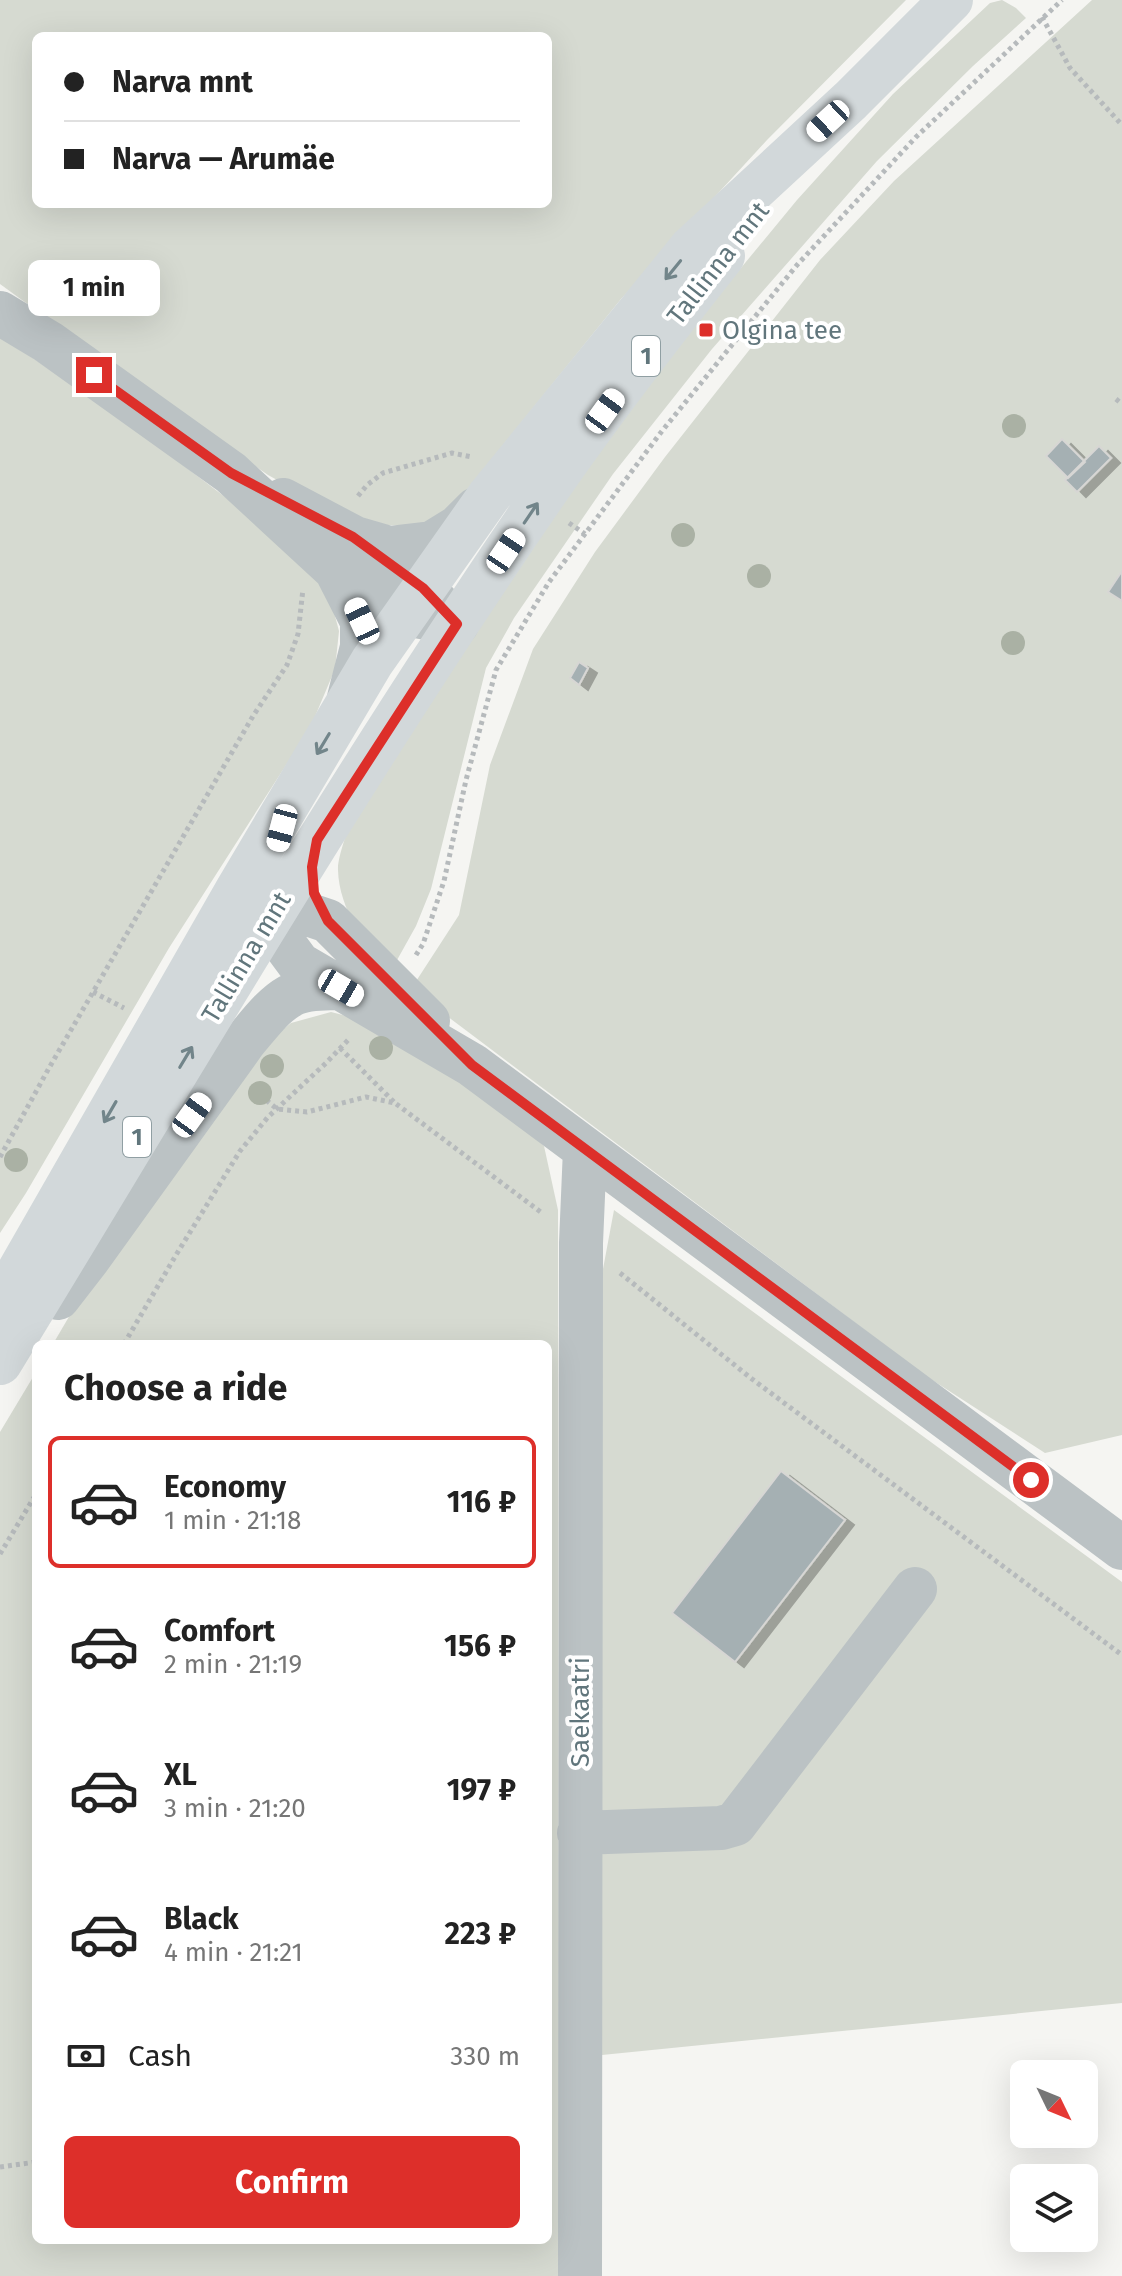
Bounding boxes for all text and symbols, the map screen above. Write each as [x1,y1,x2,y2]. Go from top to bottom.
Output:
text: Narva mnt [112,64,253,100]
car [802,96,854,146]
text: Narva — Arumäe [112,141,335,177]
street label: Tallinna mnt [661,195,776,331]
callout: 1 min [28,259,160,315]
one-way arrow [664,259,682,279]
text: 1 min [63,272,125,303]
place label: Olgina tee [722,315,842,346]
marker: Olgina tee [697,321,715,339]
road number: 1 [632,336,660,376]
route end [76,357,112,393]
car [581,385,629,437]
one-way arrow [523,502,540,524]
car [483,524,529,578]
car [341,594,383,648]
one-way arrow [315,732,331,755]
car [264,802,300,854]
street label: Tallinna mnt [195,886,298,1028]
car [314,966,368,1010]
one-way arrow [178,1046,194,1069]
car [168,1089,216,1141]
one-way arrow [102,1100,118,1123]
road number: 1 [123,1117,151,1157]
text: Choose a ride [64,1366,287,1410]
route start [1013,1462,1049,1498]
icon: car [68,1466,140,1538]
text: Economy [164,1469,286,1505]
text: 116 ₽ [447,1484,516,1520]
text: 1 min · 21:18 [164,1505,301,1536]
icon: car [68,1610,140,1682]
text: Comfort [164,1613,275,1649]
text: 156 ₽ [444,1628,516,1664]
text: 2 min · 21:19 [164,1649,302,1680]
street label: Saekaatri [565,1657,596,1767]
icon: car [68,1754,140,1826]
text: XL [164,1757,197,1793]
text: 197 ₽ [447,1772,516,1808]
text: 3 min · 21:20 [164,1793,306,1824]
icon: car [68,1898,140,1970]
text: Black [164,1901,239,1937]
text: 223 ₽ [445,1916,516,1952]
text: 4 min · 21:21 [164,1937,303,1968]
icon: cash [64,2034,108,2078]
text: Cash [128,2038,192,2074]
text: 330 m [450,2041,520,2072]
north arrow [1010,2060,1098,2148]
map controls [1010,2060,1098,2252]
button: Confirm [64,2136,520,2228]
button: layers [1010,2164,1098,2252]

